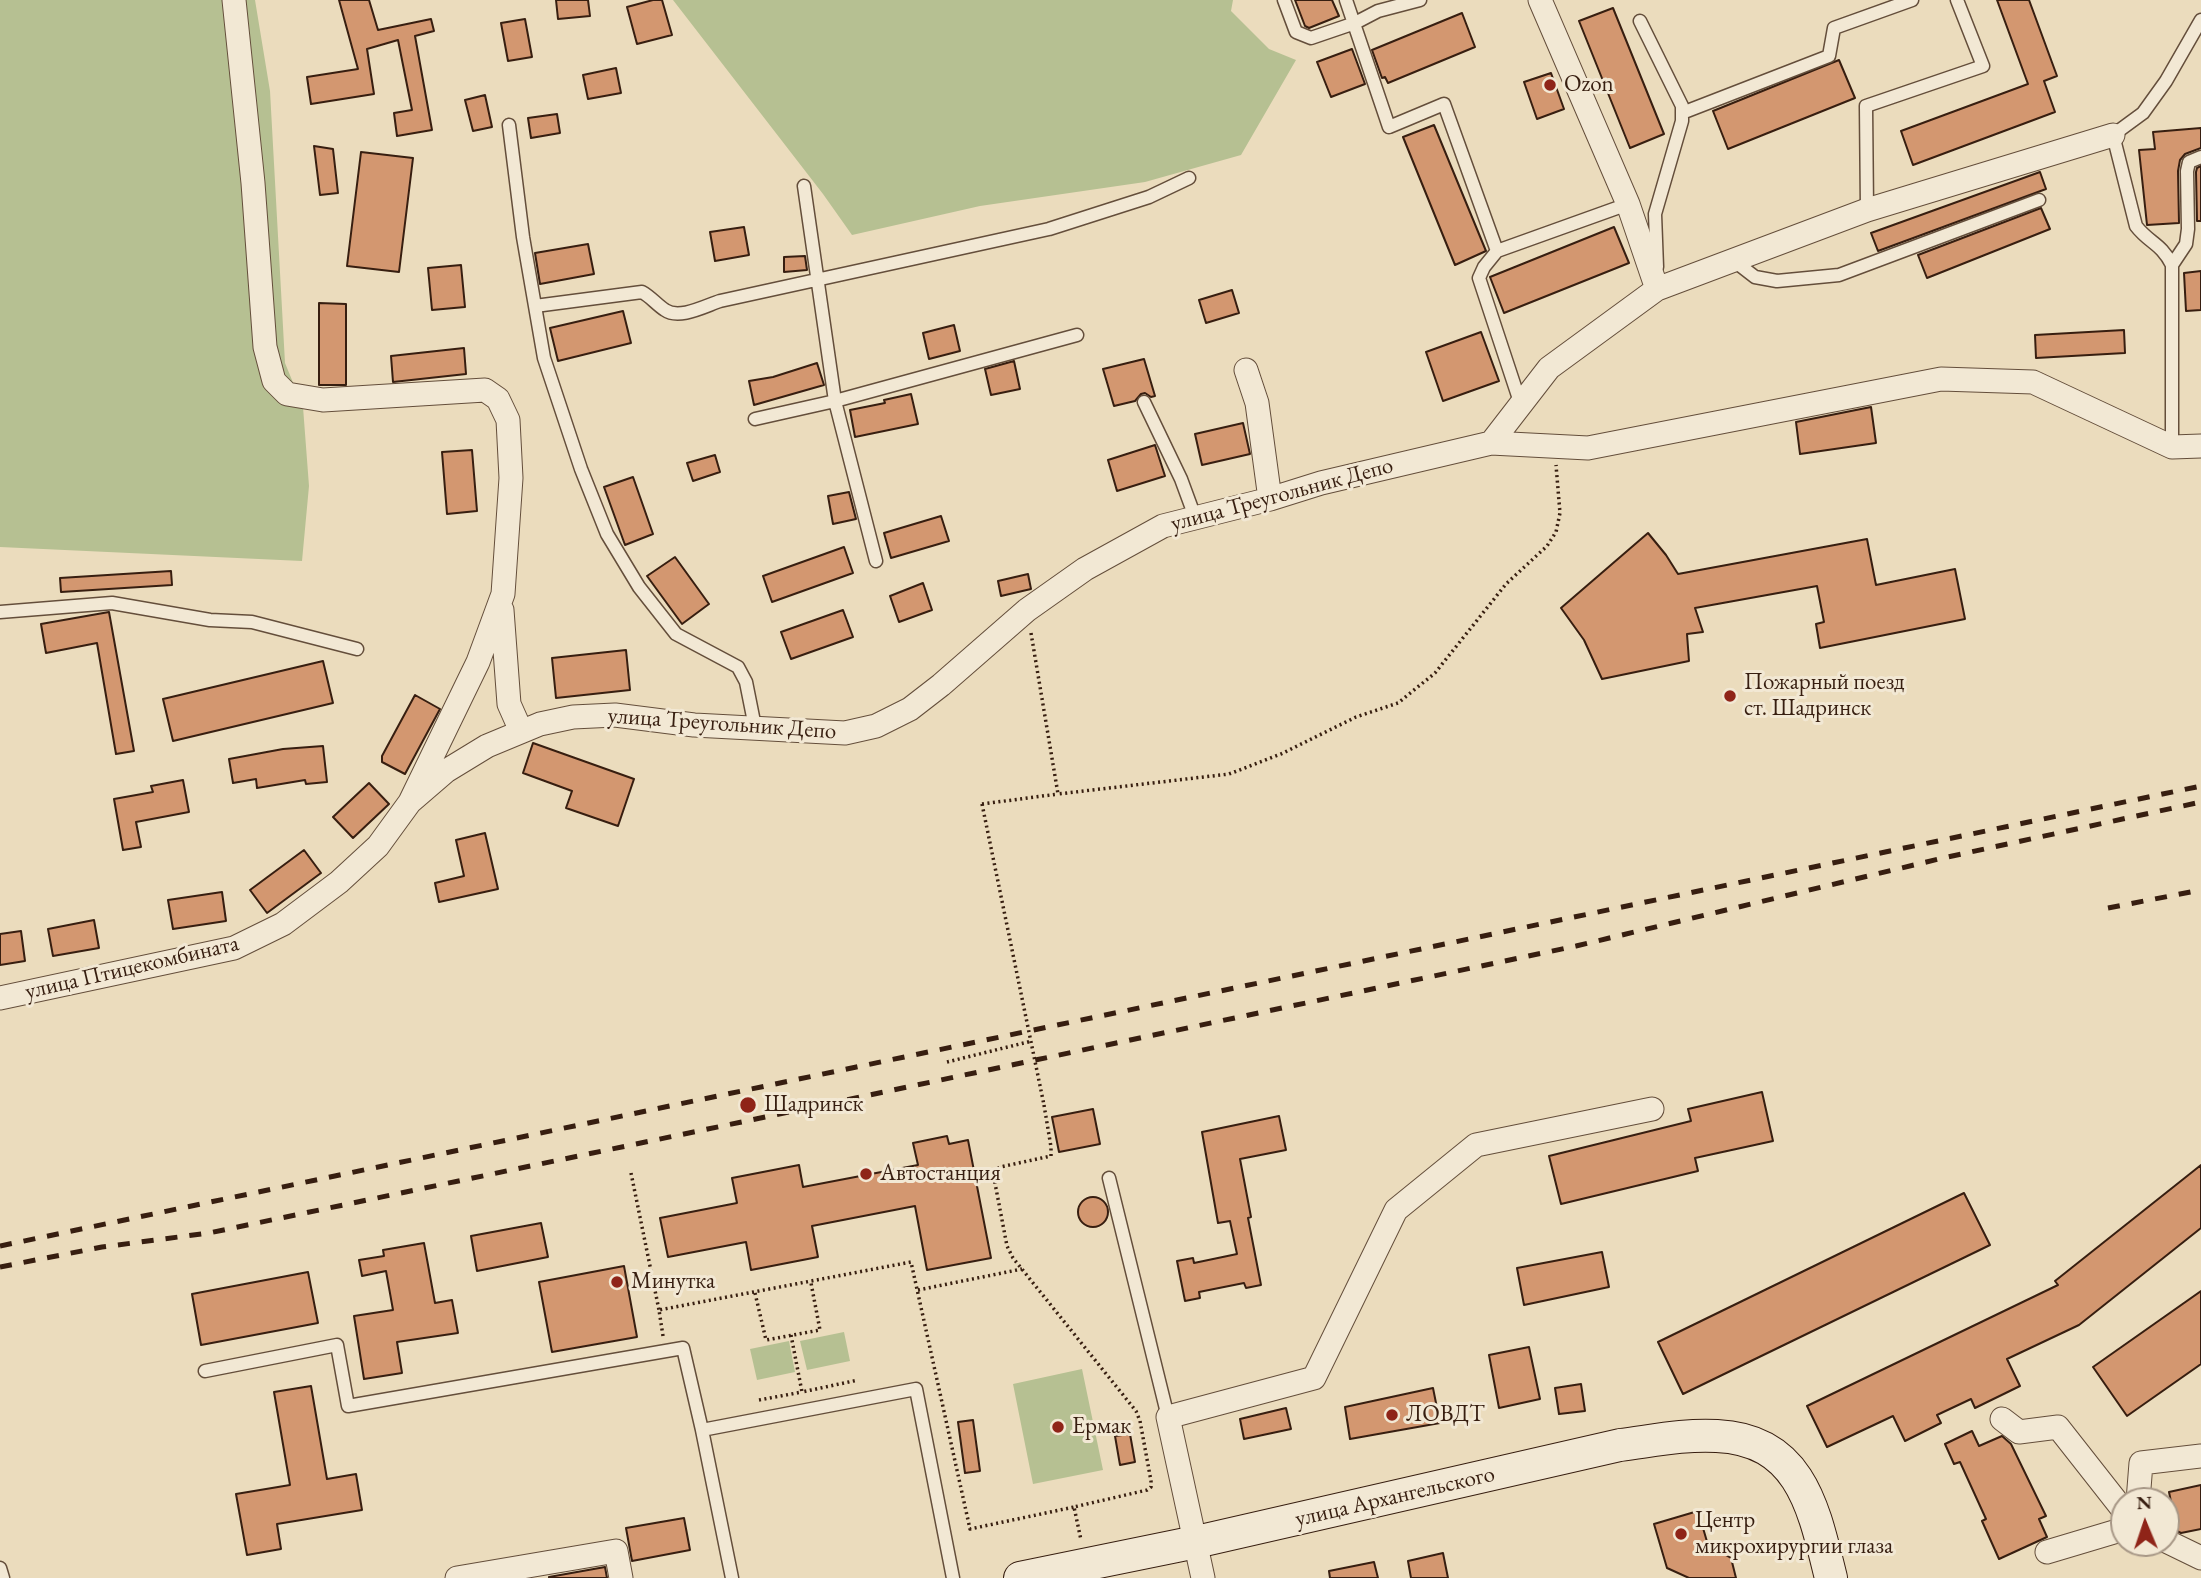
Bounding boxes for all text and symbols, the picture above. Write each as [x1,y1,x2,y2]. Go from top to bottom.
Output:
place label: Ozon [1564,71,1614,99]
marker: Ozon [1542,77,1558,93]
street label: улица Треугольник Депо [1168,452,1396,538]
place label: Пожарный поезд ст. Шадринск [1744,669,1904,723]
marker: Пожарный поезд ст. Шадринск [1722,688,1738,704]
street label: улица Треугольник Депо [607,702,837,746]
street label: улица Птицекомбината [22,930,242,1006]
place label: Шадринск [764,1091,863,1119]
marker: Шадринск [738,1095,758,1115]
place label: Автостанция [880,1160,1001,1188]
marker: Автостанция [858,1166,874,1182]
place label: Минутка [631,1268,715,1296]
marker: Минутка [609,1274,625,1290]
place label: ЛОВДТ [1406,1401,1485,1429]
marker: ЛОВДТ [1384,1407,1400,1423]
place label: Ермак [1072,1413,1131,1441]
marker: Ермак [1050,1419,1066,1435]
street label: улица Архангельского [1293,1461,1497,1533]
north arrow [2110,1487,2180,1557]
text: N [2136,1490,2152,1515]
place label: Центр микрохирургии глаза [1695,1507,1893,1561]
marker: Центр микрохирургии глаза [1673,1526,1689,1542]

